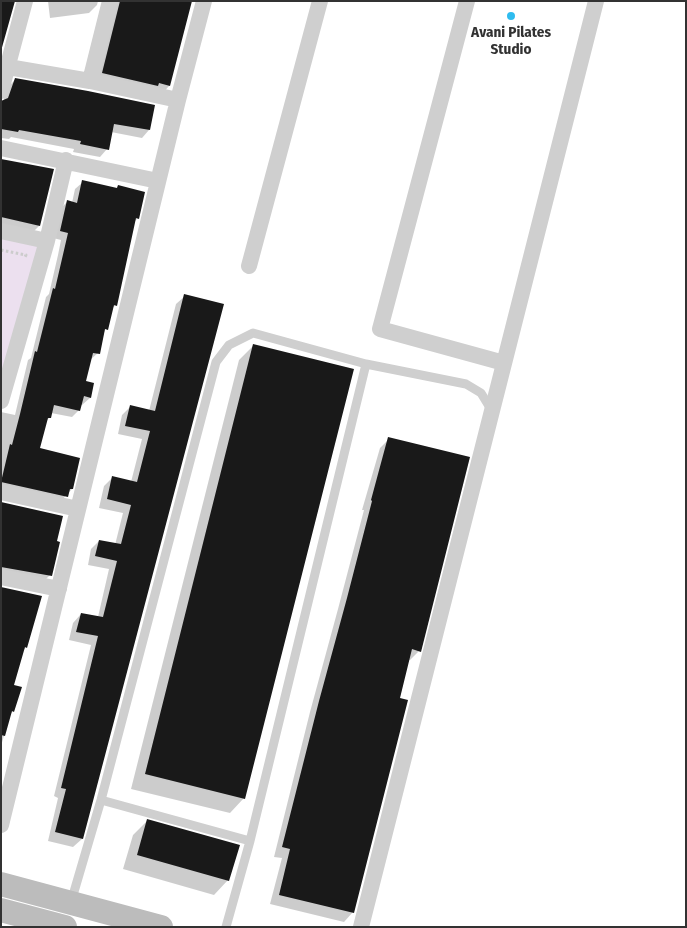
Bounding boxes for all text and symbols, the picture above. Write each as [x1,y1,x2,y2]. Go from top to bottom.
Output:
marker: Avani Pilates Studio [505,10,517,22]
place label: Avani Pilates Studio [471,24,551,59]

